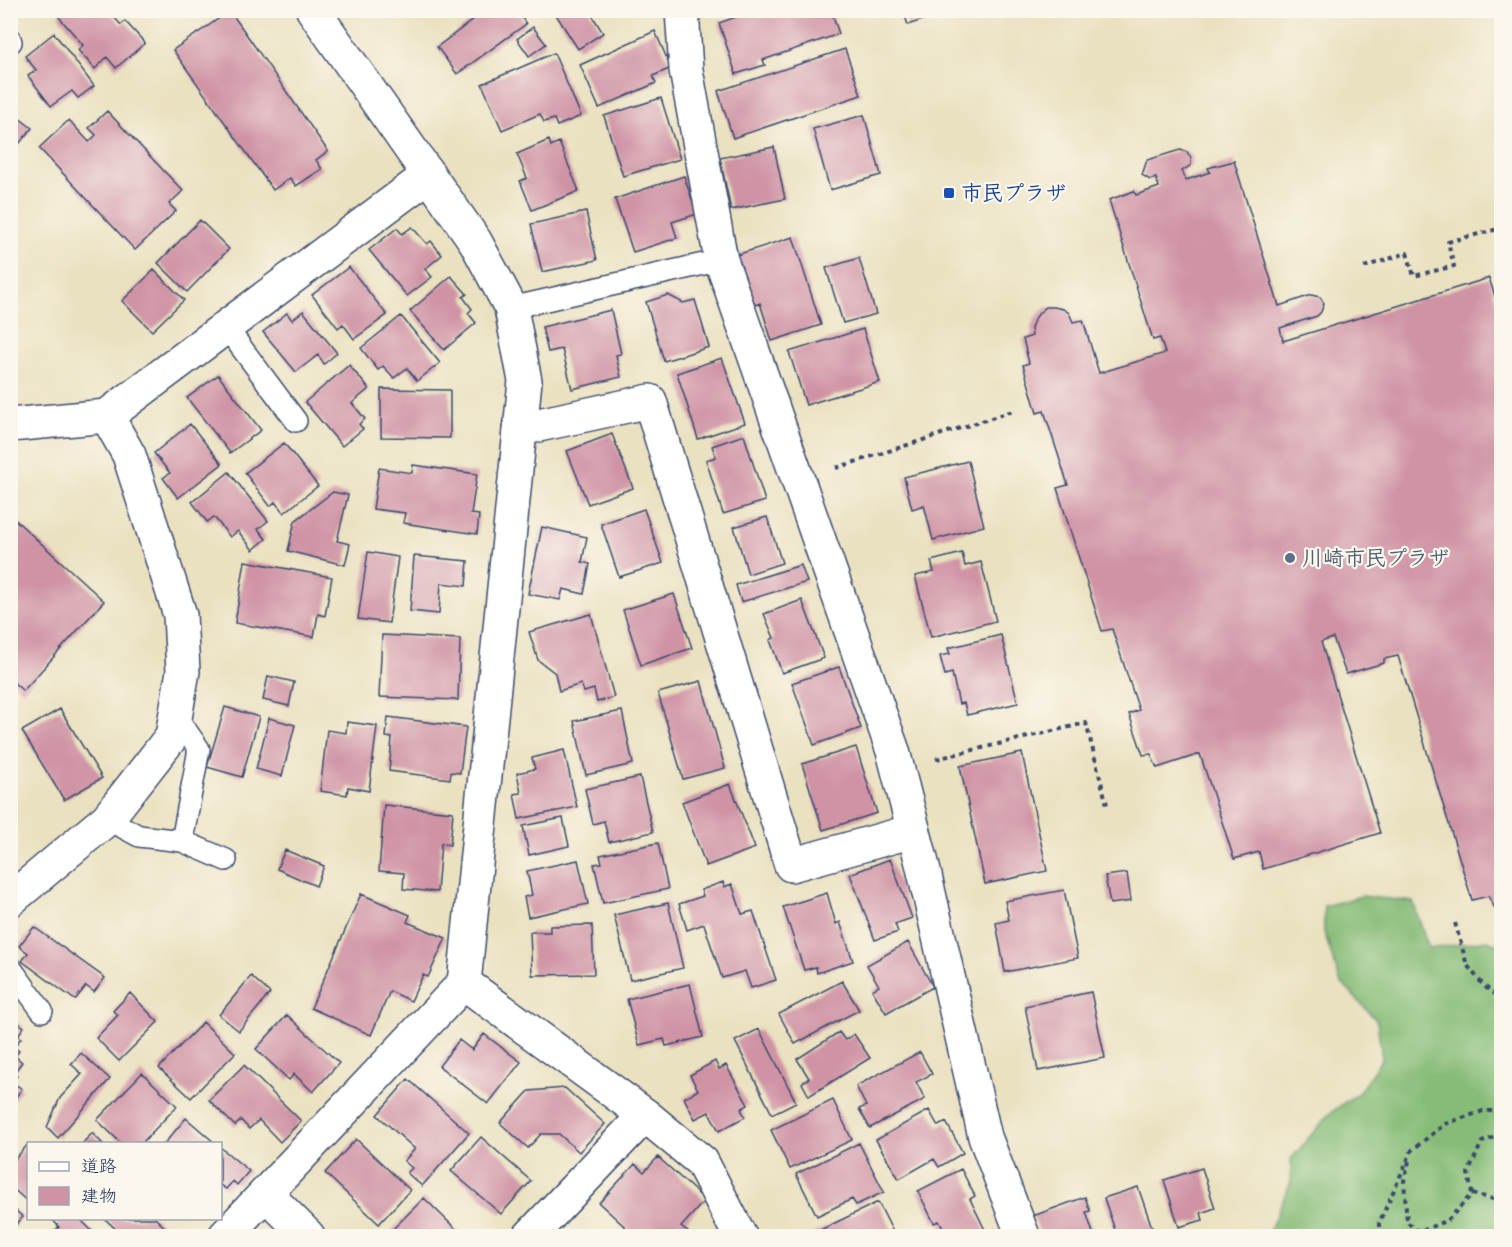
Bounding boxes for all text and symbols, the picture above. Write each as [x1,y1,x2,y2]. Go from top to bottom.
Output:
place label: 市民プラザ [961,175,1066,207]
marker: 市民プラザ [942,186,956,200]
place label: 川崎市民プラザ [1302,540,1449,572]
marker: 川崎市民プラザ [1283,551,1297,565]
legend [27,1142,222,1220]
text: 道路 [81,1151,117,1178]
text: 建物 [81,1181,117,1208]

